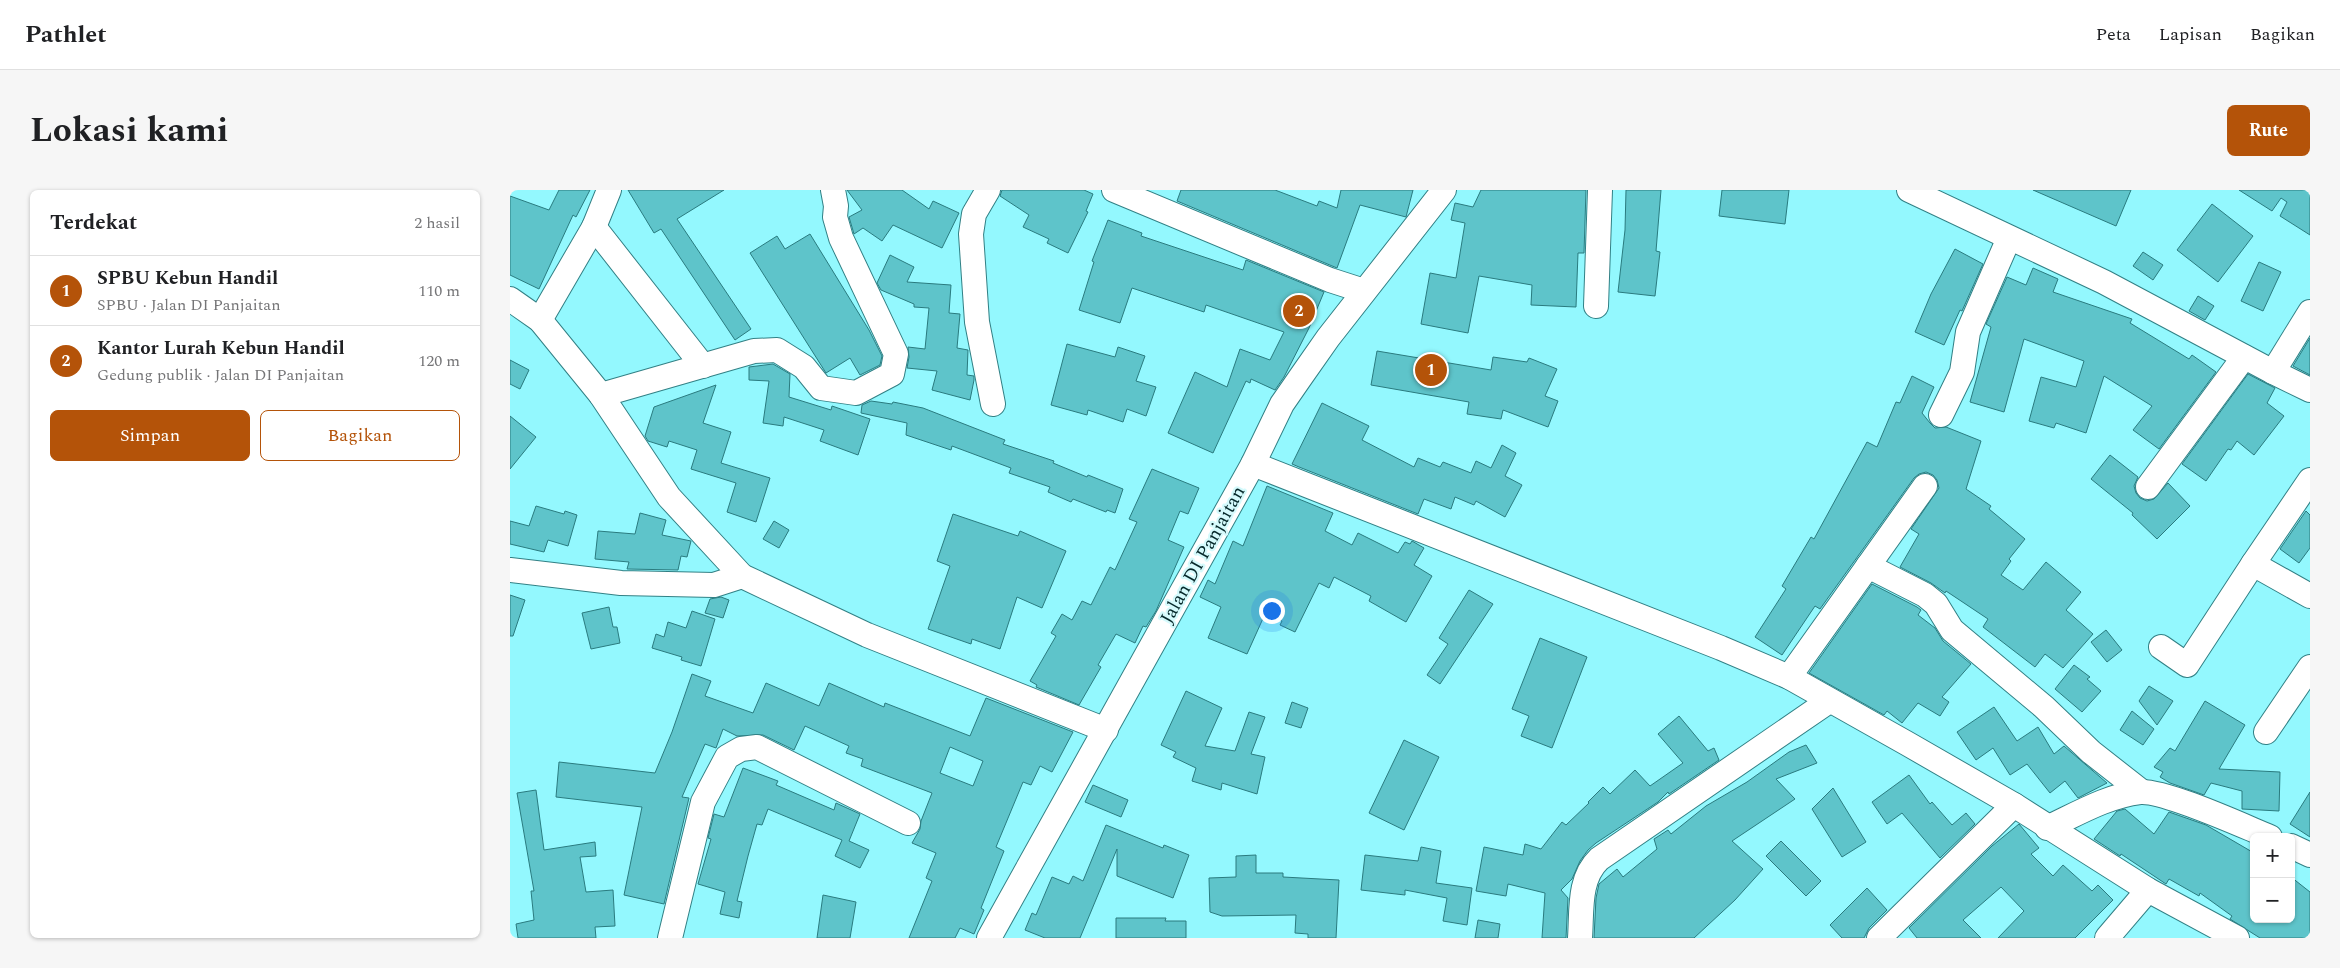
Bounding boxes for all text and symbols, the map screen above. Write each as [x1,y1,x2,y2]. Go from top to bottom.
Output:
text: Pathlet [25,17,107,53]
text: Peta [2096,21,2131,48]
text: Lapisan [2159,21,2222,48]
text: Bagikan [2250,21,2315,48]
text: Lokasi kami [30,104,229,157]
button: Rute [2227,105,2310,156]
text: Terdekat [50,207,137,239]
text: 2 hasil [414,211,460,235]
text: SPBU Kebun Handil [97,264,278,293]
text: 1 [62,279,70,303]
text: 110 m [418,279,460,303]
pin: 2 [1283,292,1315,330]
text: SPBU · Jalan DI Panjaitan [97,293,280,317]
text: Kantor Lurah Kebun Handil [97,334,345,363]
text: 2 [62,349,70,373]
text: 120 m [418,349,460,373]
pin: 1 [1415,351,1447,389]
text: Gedung publik · Jalan DI Panjaitan [97,363,344,387]
button: Simpan [50,410,250,461]
button: Bagikan [260,410,460,461]
street label: Jalan DI Panjaitan [1153,481,1253,629]
your location [1259,598,1285,624]
map controls [2250,833,2295,923]
button: + [2250,833,2295,878]
button: − [2250,878,2295,923]

